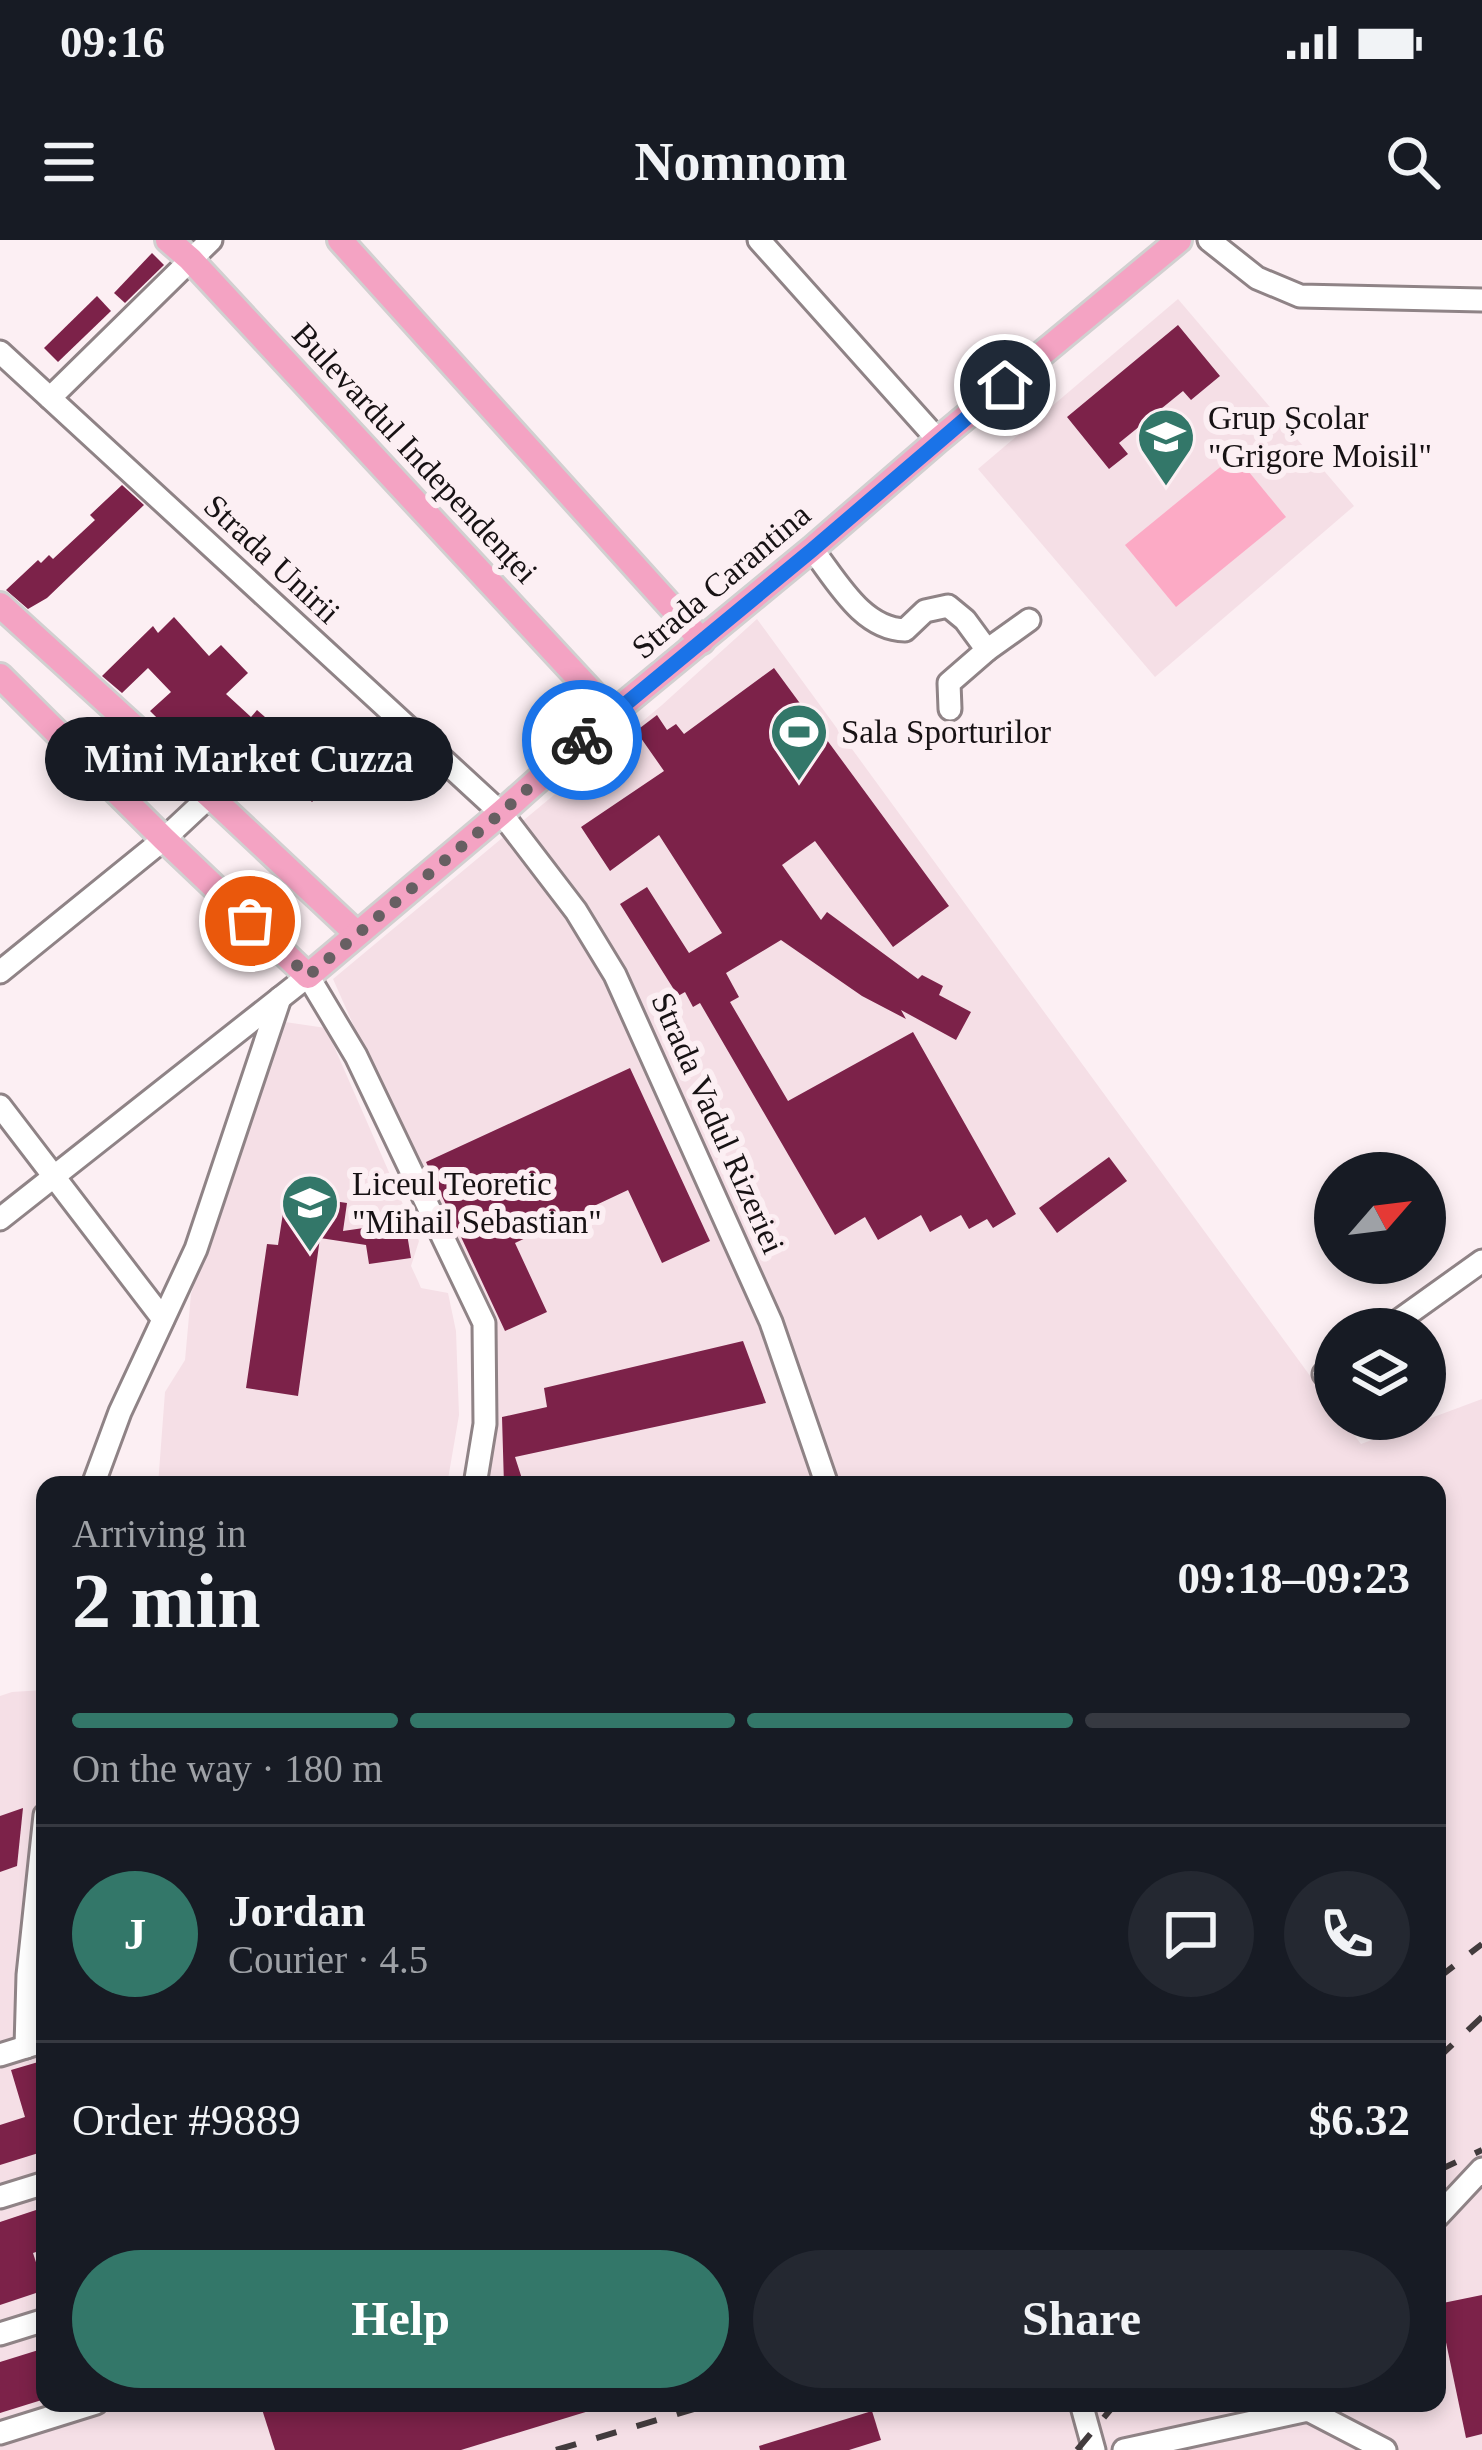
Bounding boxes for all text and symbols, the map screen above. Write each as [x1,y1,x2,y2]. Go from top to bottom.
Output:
text: 09:16 [60,17,165,67]
icon: menu [36,129,102,195]
icon: search [1380,129,1446,195]
text: Nomnom [635,132,848,192]
street label: Bulevardul Independenței [285,316,545,591]
pin [954,334,1056,436]
icon: home [972,352,1038,418]
place label: Grup Școlar "Grigore Moisil" [1208,400,1432,474]
school or university icon: Grup Școlar "Grigore Moisil" [1135,406,1197,488]
street label: Strada Unirii [197,487,347,631]
street label: Strada Carantina [625,496,817,666]
courier [522,680,642,800]
sports icon: Sala Sporturilor [768,701,830,783]
icon: bike [549,707,615,773]
place label: Sala Sporturilor [841,714,1051,750]
callout: Mini Market Cuzza [46,717,454,801]
text: Mini Market Cuzza [84,737,414,780]
pin [199,870,301,972]
icon: bag [217,888,283,954]
street label: Strada Vadul Rizeriei [644,987,792,1259]
north arrow [1314,1152,1446,1284]
map controls [1314,1152,1446,1440]
place label: Liceul Teoretic "Mihail Sebastian" [352,1166,602,1240]
school or university icon: Liceul Teoretic "Mihail Sebastian" [279,1172,341,1254]
button: layers [1314,1308,1446,1440]
text: Arriving in [72,1512,246,1555]
text: 09:18–09:23 [1178,1553,1410,1603]
text: 2 min [72,1557,261,1644]
text: On the way · 180 m [72,1747,383,1790]
button: chat [1128,1871,1254,1997]
button: phone [1284,1871,1410,1997]
text: Jordan [228,1886,366,1936]
text: J [124,1909,146,1959]
text: Courier · 4.5 [228,1938,428,1981]
text: Order #9889 [72,2095,301,2145]
text: $6.32 [1309,2095,1410,2145]
button: Help [72,2250,729,2388]
button: Share [753,2250,1410,2388]

